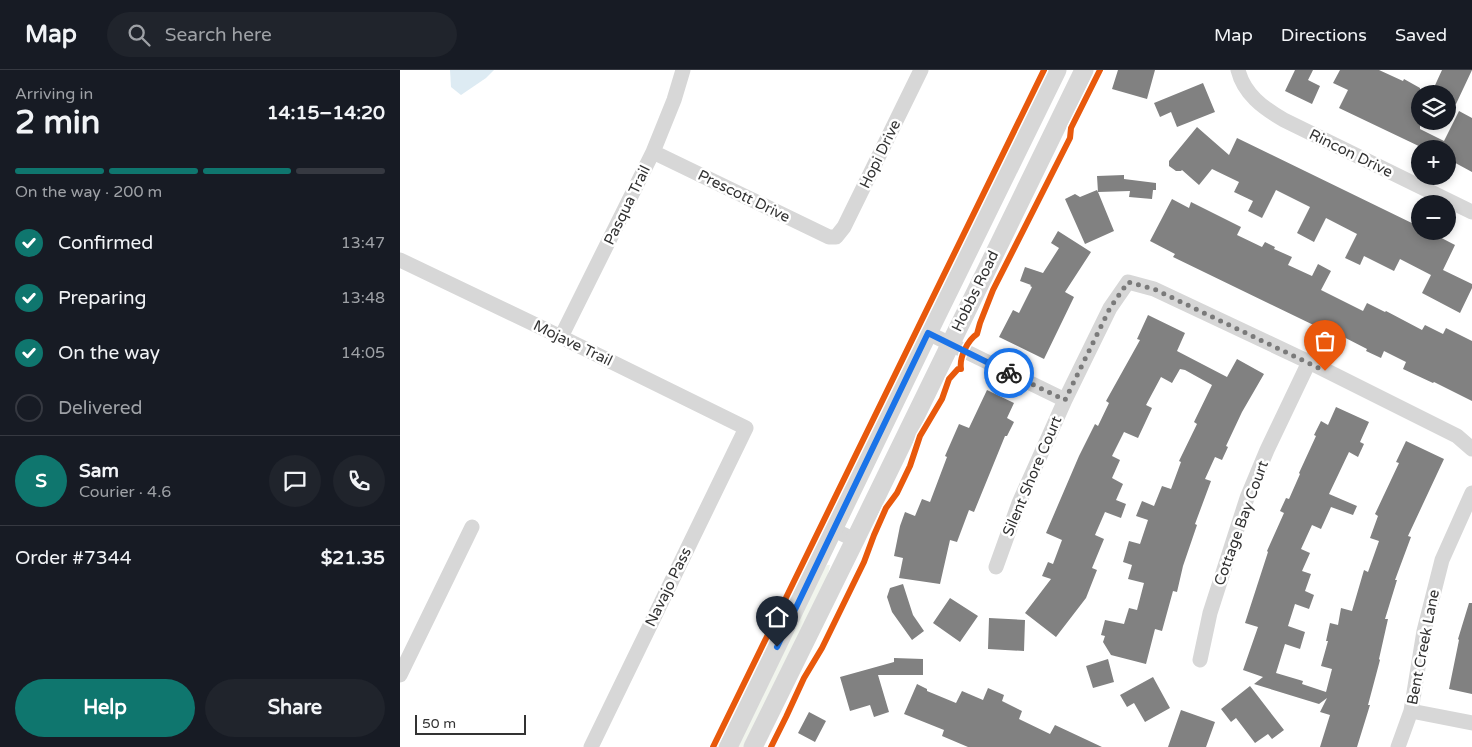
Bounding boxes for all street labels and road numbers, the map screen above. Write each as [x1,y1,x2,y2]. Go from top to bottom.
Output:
street label: Hopi Drive [856,117,904,191]
street label: Rincon Drive [1306,125,1396,181]
street label: Pasqua Trail [600,162,654,248]
street label: Prescott Drive [695,166,793,226]
street label: Hobbs Road [948,248,1002,334]
street label: Mojave Trail [531,316,615,370]
street label: Silent Shore Court [999,413,1066,539]
street label: Cottage Bay Court [1210,458,1272,588]
street label: Navajo Pass [641,544,695,630]
street label: Bent Creek Lane [1403,588,1443,706]

